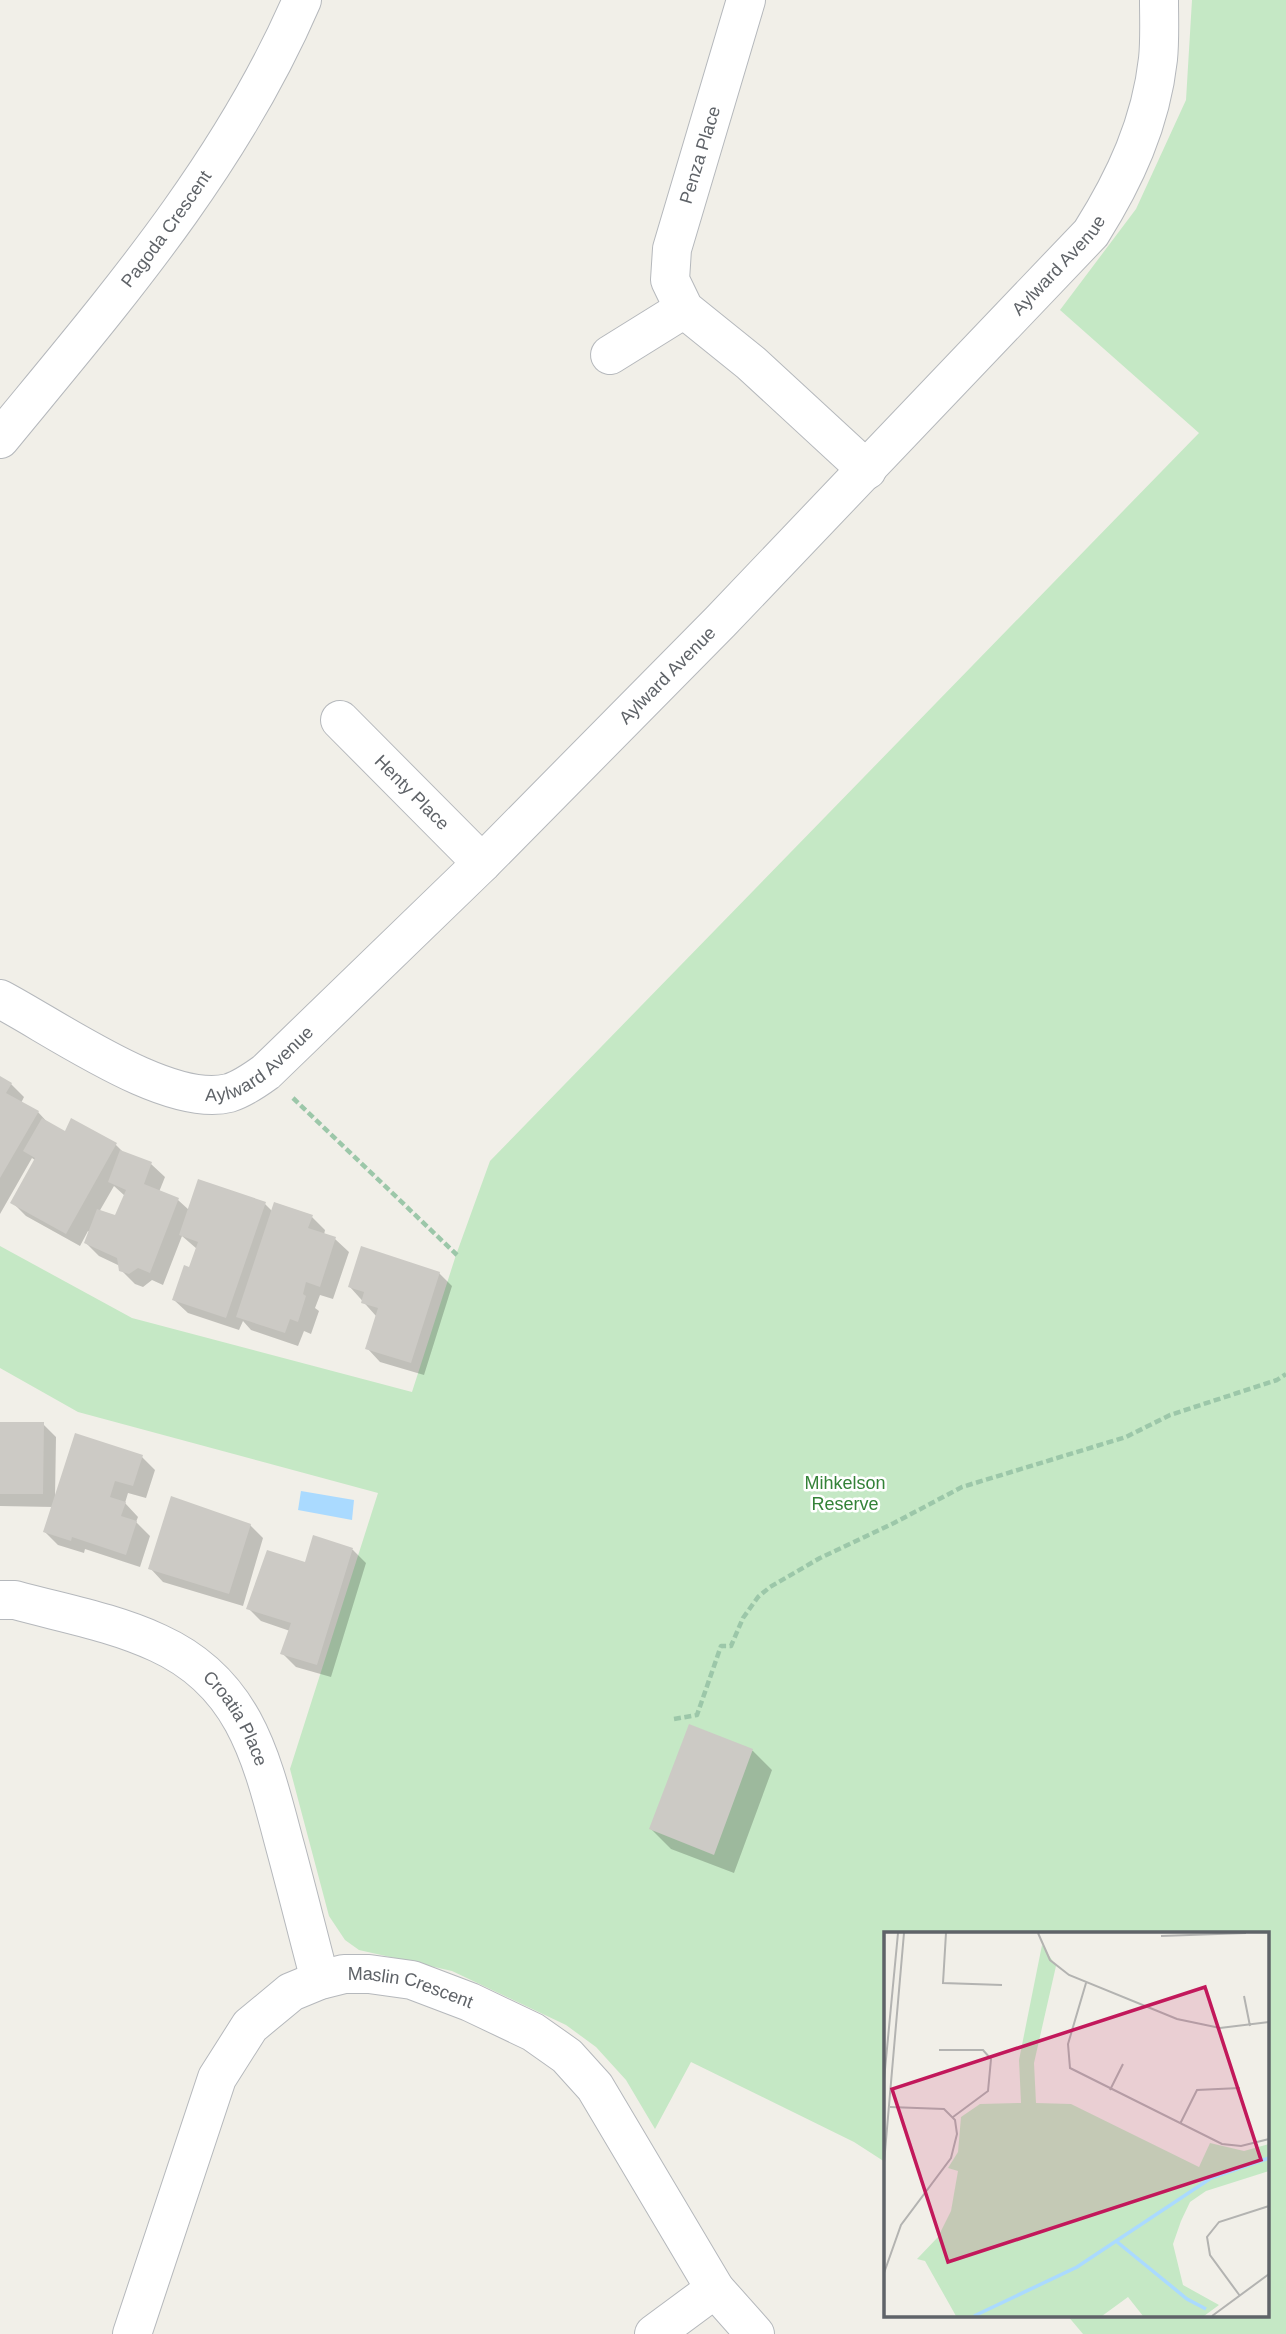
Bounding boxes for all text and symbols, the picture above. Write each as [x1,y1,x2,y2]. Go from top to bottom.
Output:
street label: Penza Place [676,104,724,206]
street label: Pagoda Crescent [117,167,215,291]
street label: Aylward Avenue [1008,212,1109,319]
street label: Aylward Avenue [615,623,720,728]
street label: Henty Place [371,751,453,834]
street label: Aylward Avenue [205,1022,317,1105]
park label: Mihkelson Reserve [804,1473,886,1514]
street label: Croatia Place [199,1667,271,1769]
inset map [884,1932,1268,2316]
street label: Maslin Crescent [348,1964,476,2012]

